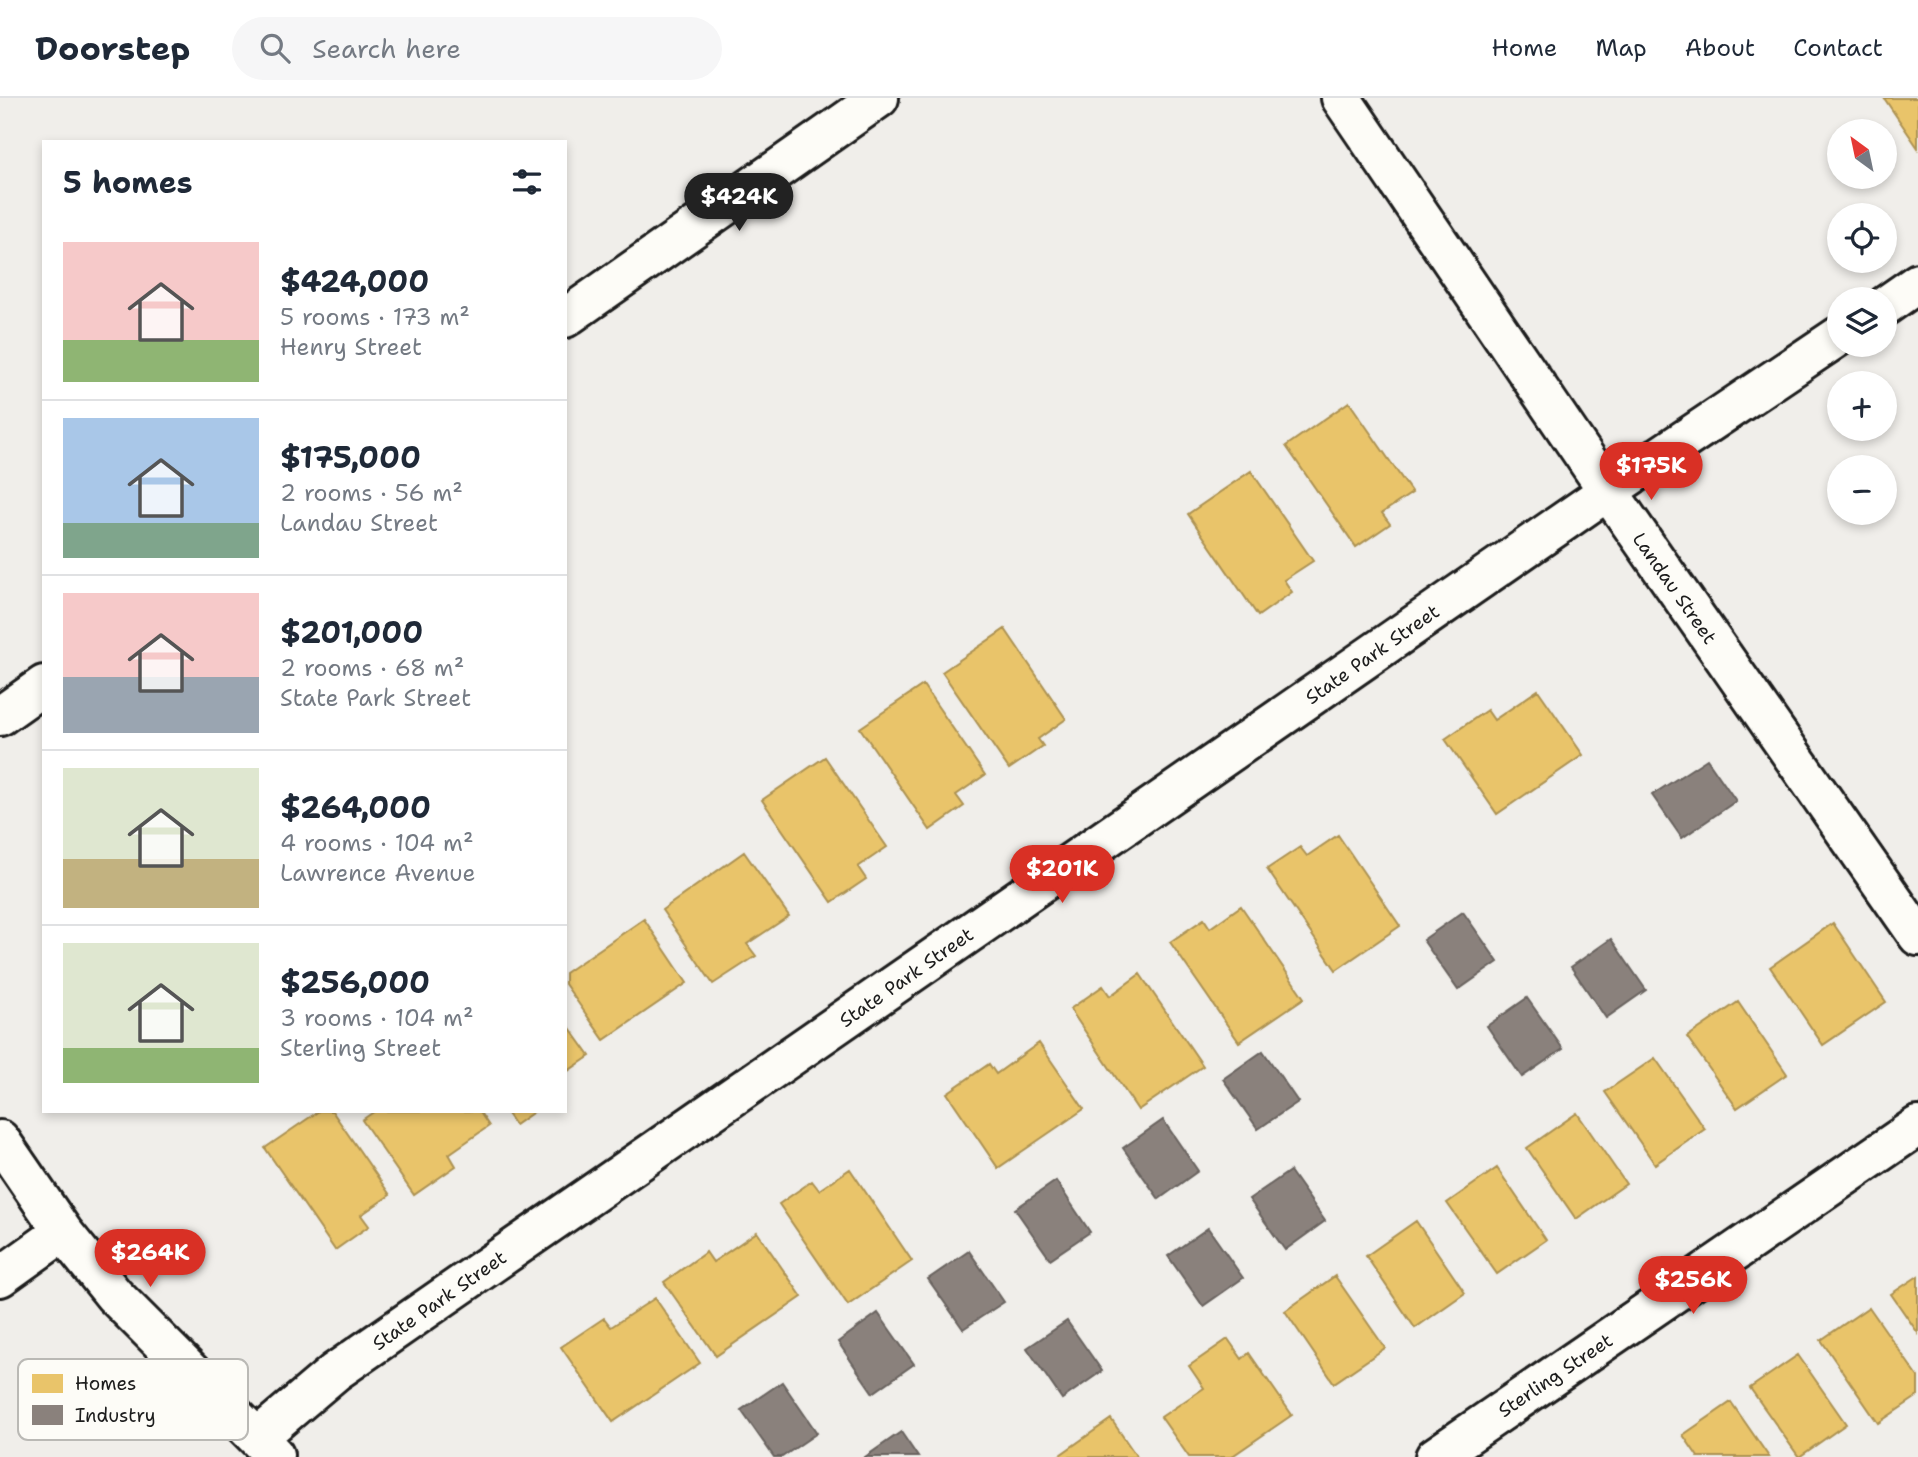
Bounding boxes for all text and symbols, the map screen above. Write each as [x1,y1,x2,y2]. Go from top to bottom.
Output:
search box [232,17,722,80]
text: Doorstep [35,26,190,71]
icon: search [256,29,294,67]
text: Search here [312,31,461,66]
text: Home [1491,32,1557,64]
text: Map [1595,32,1647,64]
text: About [1685,32,1755,64]
text: Contact [1793,32,1883,64]
north arrow [1827,119,1897,189]
map controls [1827,119,1897,525]
text: 5 homes [63,162,193,203]
icon: filters [508,163,546,201]
pin: $424K [690,174,788,233]
text: $424K [700,181,778,211]
button: locate [1827,203,1897,273]
text: $424,000 [280,261,429,302]
icon: home [119,270,203,354]
button: layers [1827,287,1897,357]
text: 5 rooms · 173 m² [280,302,470,332]
text: Henry Street [280,332,422,362]
button: + [1827,371,1897,441]
text: $175,000 [280,437,421,478]
pin: $175K [1602,442,1700,502]
icon: home [119,446,203,530]
text: $175K [1616,450,1686,480]
button: − [1827,455,1897,525]
text: 2 rooms · 56 m² [280,478,463,508]
text: Landau Street [280,508,438,538]
street label: Landau Street [1627,528,1722,649]
street label: State Park Street [1300,599,1444,710]
text: $201,000 [280,612,423,653]
icon: home [119,621,203,705]
text: 2 rooms · 68 m² [280,653,464,683]
text: State Park Street [280,683,471,713]
text: $264,000 [280,787,431,828]
icon: home [119,796,203,880]
text: 4 rooms · 104 m² [280,828,473,858]
pin: $201K [1013,846,1111,905]
text: $201K [1026,853,1098,883]
text: Lawrence Avenue [280,858,475,888]
street label: State Park Street [834,922,978,1033]
text: $256,000 [280,962,430,1003]
icon: home [119,971,203,1055]
text: 3 rooms · 104 m² [280,1003,473,1033]
text: Sterling Street [280,1033,441,1063]
pin: $264K [101,1230,199,1289]
text: $264K [111,1237,189,1267]
street label: State Park Street [367,1245,511,1356]
pin: $256K [1644,1256,1742,1316]
text: $256K [1654,1264,1732,1294]
street label: Sterling Street [1493,1328,1617,1423]
legend [18,1359,248,1440]
text: Homes [75,1371,136,1396]
text: Industry [75,1403,156,1428]

